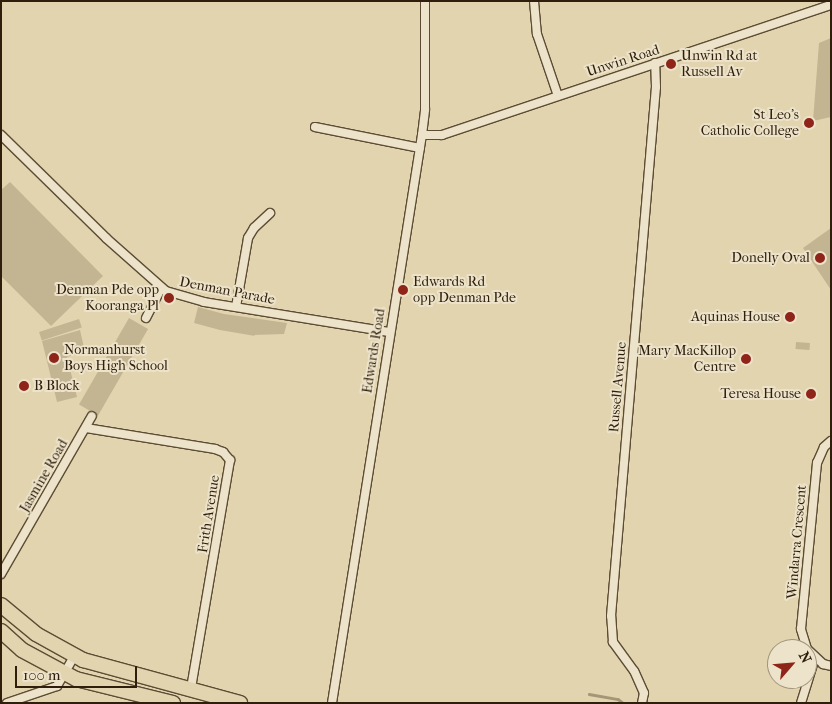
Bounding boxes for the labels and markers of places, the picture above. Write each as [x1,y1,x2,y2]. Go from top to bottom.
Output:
place label: Unwin Rd at Russell Av [681,48,758,80]
marker: Unwin Rd at Russell Av [665,58,677,70]
place label: St Leo's Catholic College [701,107,799,140]
marker: St Leo's Catholic College [803,117,815,129]
place label: Donelly Oval [731,250,810,266]
marker: Donelly Oval [814,252,826,264]
place label: Edwards Rd opp Denman Pde [413,274,516,306]
place label: Denman Pde opp Kooranga Pl [56,282,159,314]
marker: Edwards Rd opp Denman Pde [397,284,409,296]
marker: Denman Pde opp Kooranga Pl [163,292,175,304]
place label: Aquinas House [691,309,780,325]
marker: Aquinas House [784,311,796,323]
place label: Normanhurst Boys High School [64,342,168,374]
place label: Mary MacKillop Centre [638,343,736,376]
marker: Normanhurst Boys High School [48,352,60,364]
marker: Mary MacKillop Centre [740,353,752,365]
place label: B Block [34,378,79,394]
marker: B Block [18,380,30,392]
place label: Teresa House [720,386,801,402]
marker: Teresa House [805,388,817,400]

